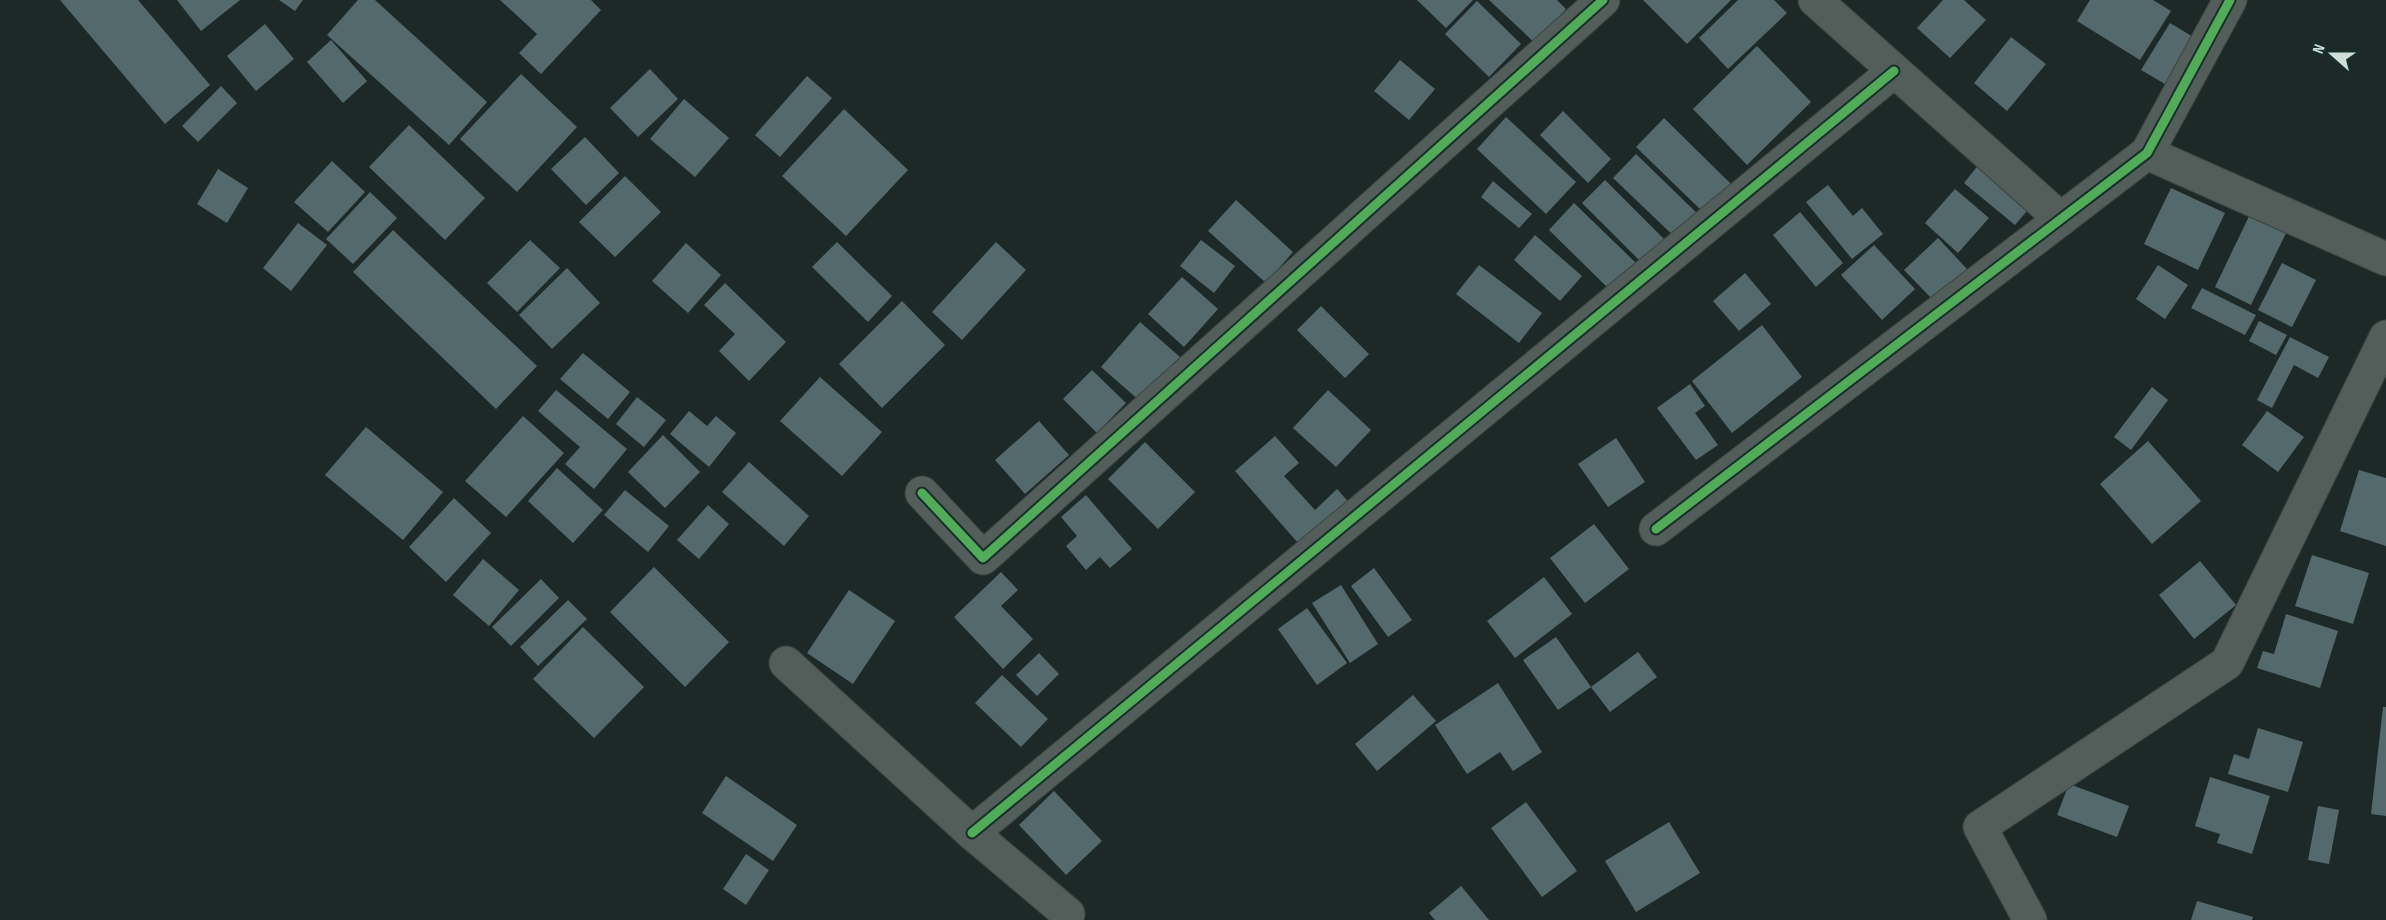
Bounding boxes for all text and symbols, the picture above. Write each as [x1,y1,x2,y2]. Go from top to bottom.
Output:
north arrow [2302,24,2362,84]
text: N [2309,42,2330,57]

